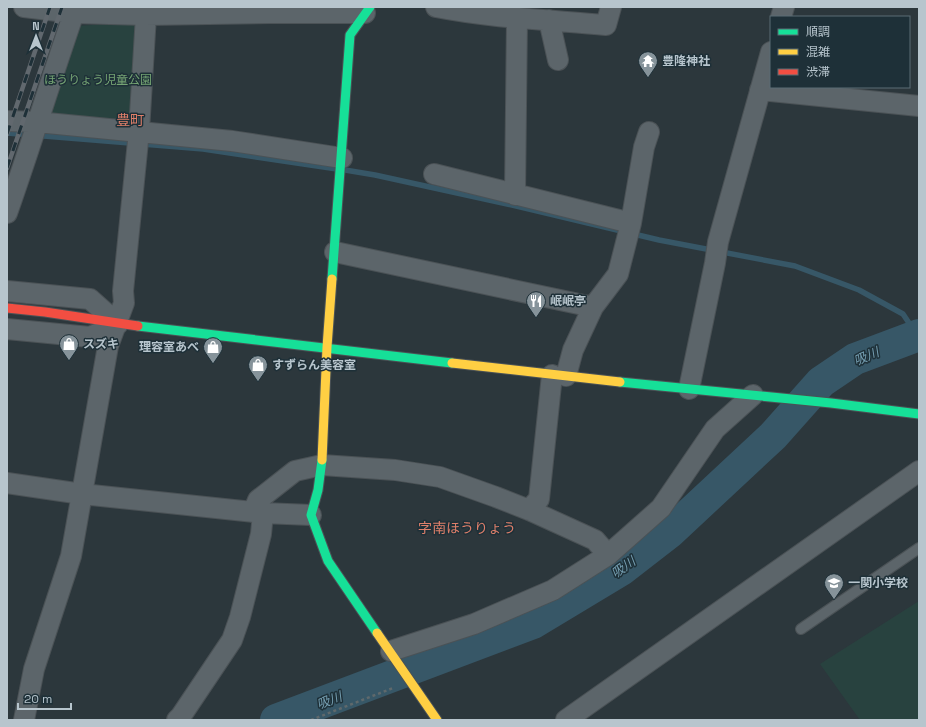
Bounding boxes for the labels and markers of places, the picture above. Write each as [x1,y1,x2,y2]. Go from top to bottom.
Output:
temple icon: 豊隆神社 [637,50,659,78]
place label: 豊隆神社 [662,53,710,69]
restaurant icon: 岷岷亭 [525,290,547,318]
place label: 岷岷亭 [550,293,586,309]
shop icon: スズキ [58,333,80,361]
place label: スズキ [83,336,119,352]
shop icon: 理容室あべ [202,336,224,364]
place label: 理容室あべ [139,339,199,355]
shop icon: すずらん美容室 [247,354,269,382]
place label: すずらん美容室 [272,357,356,373]
school or university icon: 一関小学校 [823,572,845,600]
place label: 一関小学校 [848,575,908,591]

